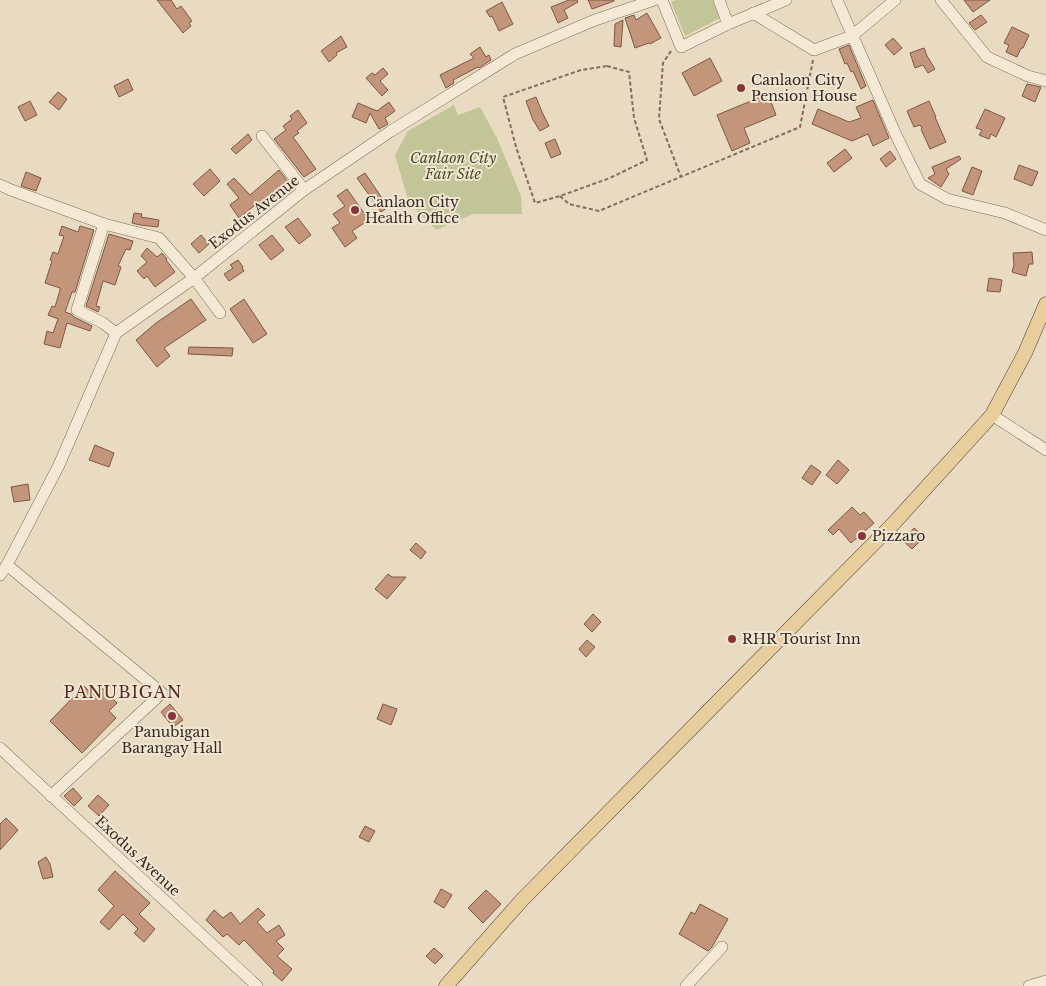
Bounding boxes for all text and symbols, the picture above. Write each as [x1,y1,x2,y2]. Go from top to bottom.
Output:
place label: Canlaon City Pension House [751,71,857,105]
marker: Canlaon City Pension House [735,82,747,94]
park label: Canlaon City Fair Site [410,149,497,183]
street label: Exodus Avenue [205,171,303,253]
place label: Canlaon City Health Office [365,193,459,227]
marker: Canlaon City Health Office [349,204,361,216]
place label: Pizzaro [872,527,925,545]
marker: Pizzaro [856,530,868,542]
place label: RHR Tourist Inn [742,630,861,648]
marker: RHR Tourist Inn [726,633,738,645]
district label: PANUBIGAN [64,682,182,702]
marker: Panubigan Barangay Hall [166,710,178,722]
place label: Panubigan Barangay Hall [122,723,223,757]
street label: Exodus Avenue [92,812,184,900]

